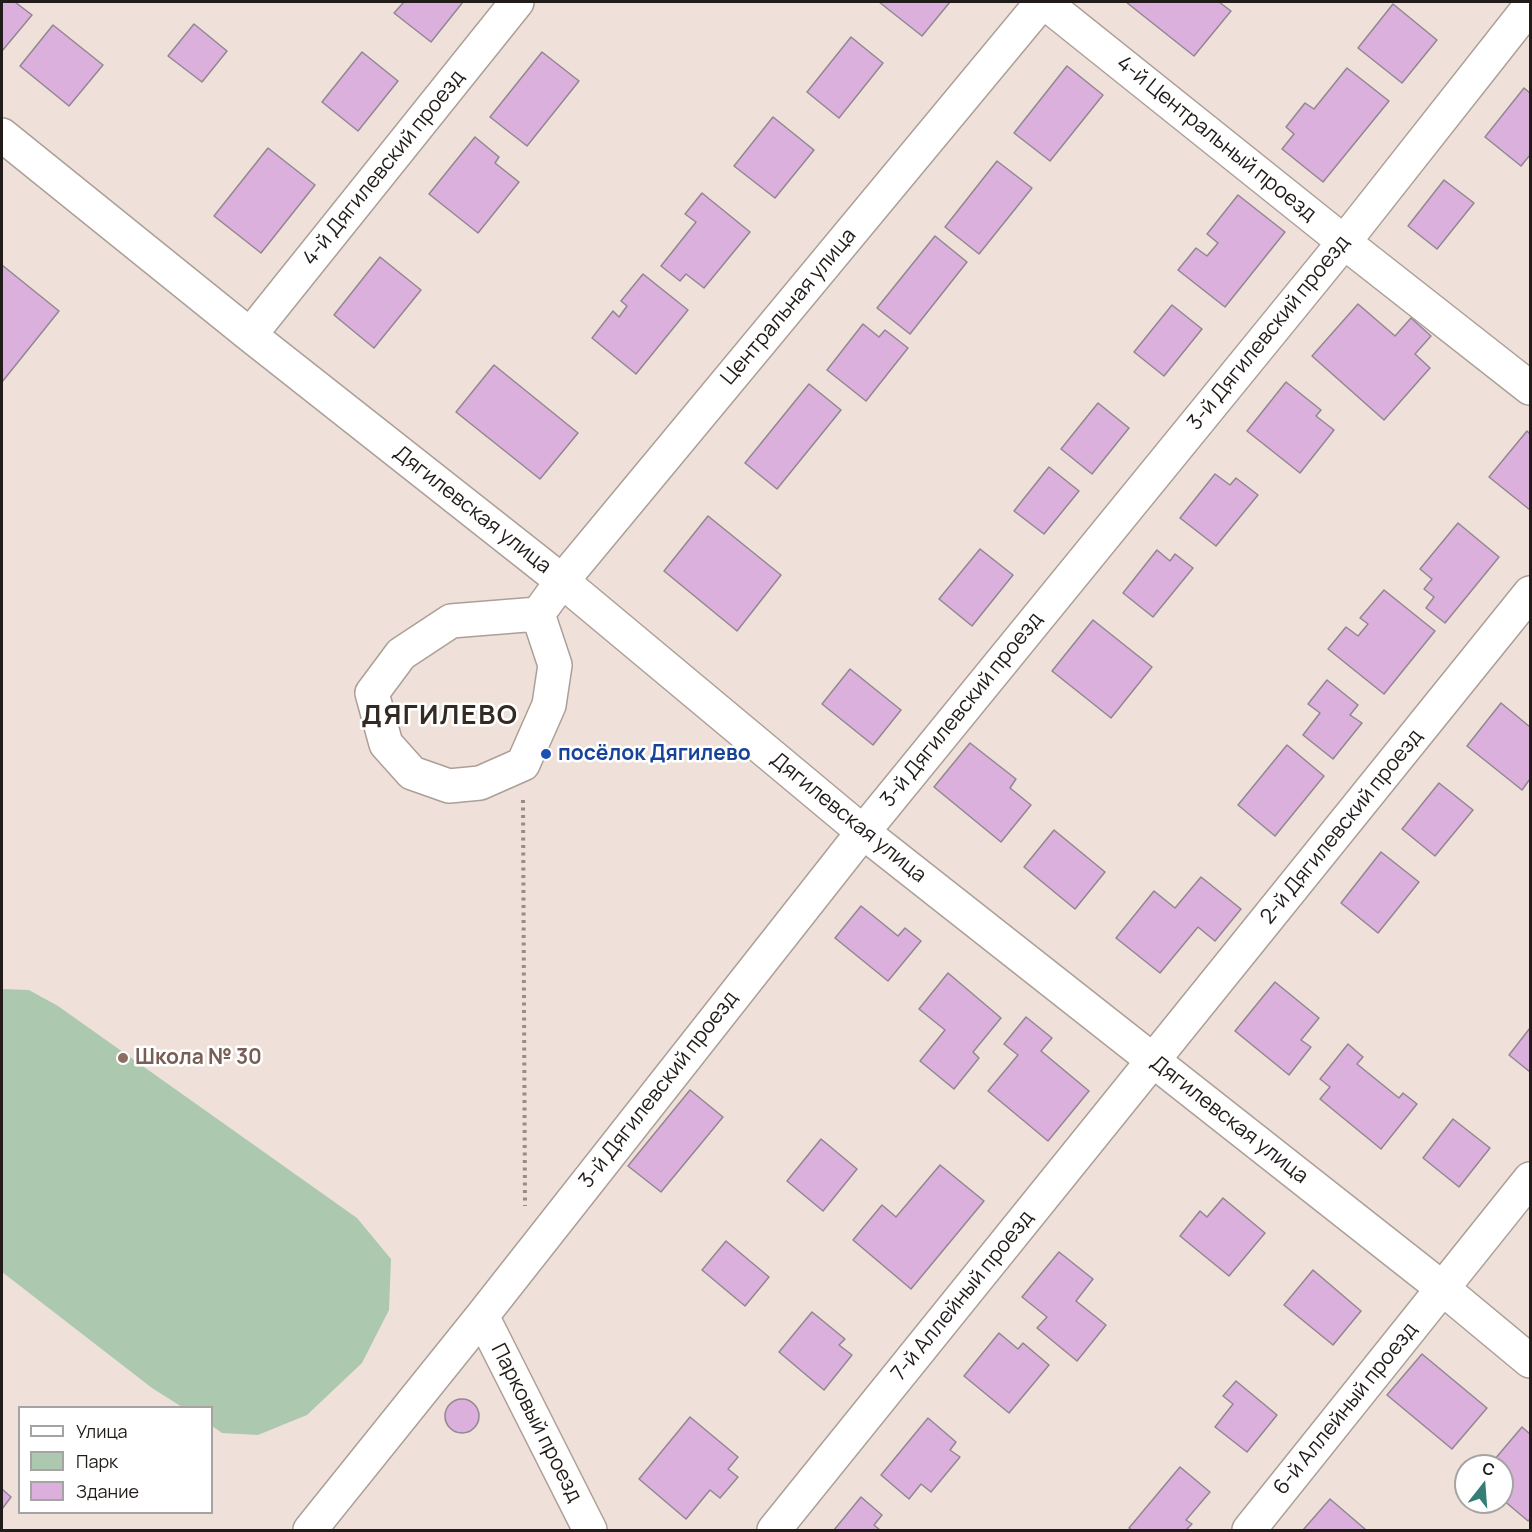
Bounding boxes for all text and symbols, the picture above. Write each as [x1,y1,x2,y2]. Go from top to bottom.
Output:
street label: 4-й Центральный проезд [1111,51,1321,227]
street label: 4-й Дягилевский проезд [298,65,470,271]
street label: Центральная улица [716,224,862,390]
street label: 3-й Дягилевский проезд [1183,231,1355,435]
street label: Дягилевская улица [388,441,556,579]
street label: 3-й Дягилевский проезд [876,608,1048,812]
district label: ДЯГИЛЕВО [362,700,518,732]
street label: 2-й Дягилевский проезд [1256,725,1428,929]
place label: посёлок Дягилево [558,741,751,767]
marker: посёлок Дягилево [539,747,553,761]
street label: Дягилевская улица [765,747,931,889]
street label: 3-й Дягилевский проезд [574,987,744,1193]
place label: Школа № 30 [135,1045,262,1071]
marker: Школа № 30 [116,1051,130,1065]
street label: Дягилевская улица [1145,1051,1313,1189]
street label: 7-й Аллейный проезд [887,1206,1039,1386]
street label: 6-й Аллейный проезд [1269,1318,1423,1500]
street label: Парковый проезд [485,1340,587,1506]
legend [18,1406,213,1514]
text: Улица [76,1419,128,1443]
text: Парк [76,1449,118,1473]
north arrow [1454,1454,1514,1514]
text: С [1480,1456,1498,1481]
text: Здание [76,1479,139,1503]

